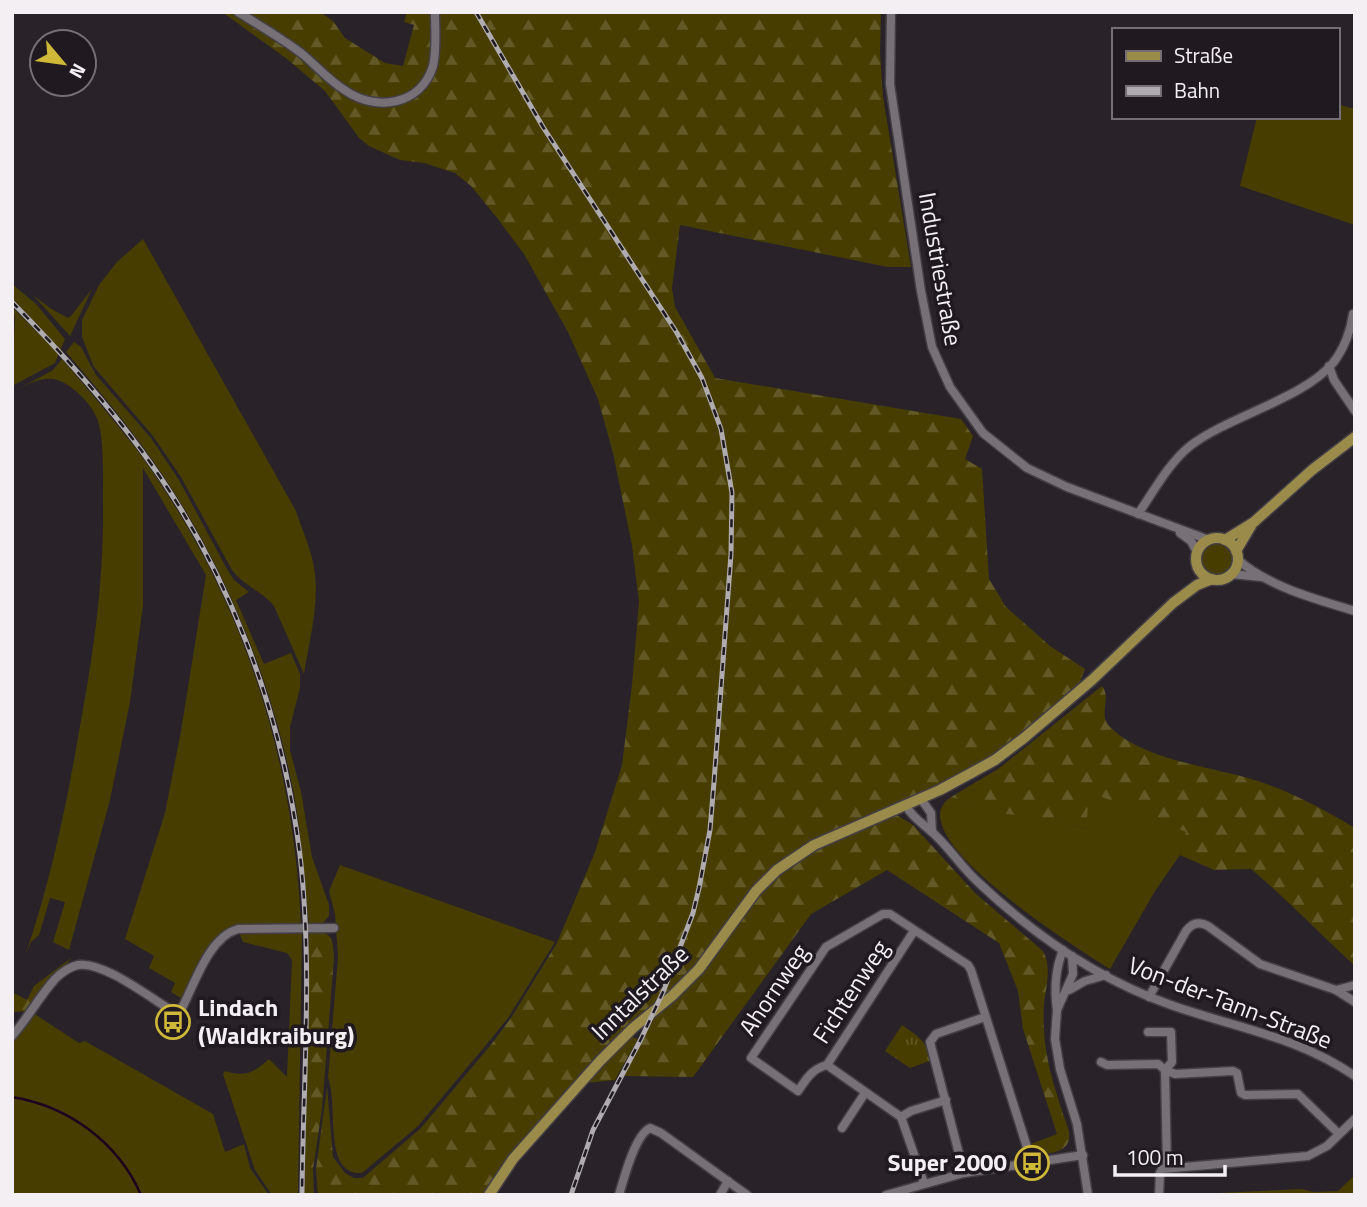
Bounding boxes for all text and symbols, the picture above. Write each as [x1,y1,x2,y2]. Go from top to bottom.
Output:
north arrow [28,28,98,98]
legend [1112,28,1339,119]
text: Straße [1174,39,1233,71]
text: N [62,59,94,84]
text: Bahn [1174,74,1220,106]
street label: Industriestraße [910,189,972,348]
street label: Fichtenweg [803,933,897,1050]
street label: Inntalstraße [582,936,696,1048]
street label: Ahornweg [729,936,817,1042]
street label: Von-der-Tann-Straße [1123,947,1338,1058]
place label: Lindach (Waldkraiburg) [198,989,354,1053]
bus stop icon: Lindach (Waldkraiburg) [154,1003,192,1041]
scale bar [1115,1134,1225,1178]
text: 100 m [1126,1141,1183,1173]
place label: Super 2000 [887,1144,1007,1180]
bus stop icon: Super 2000 [1013,1144,1051,1182]

